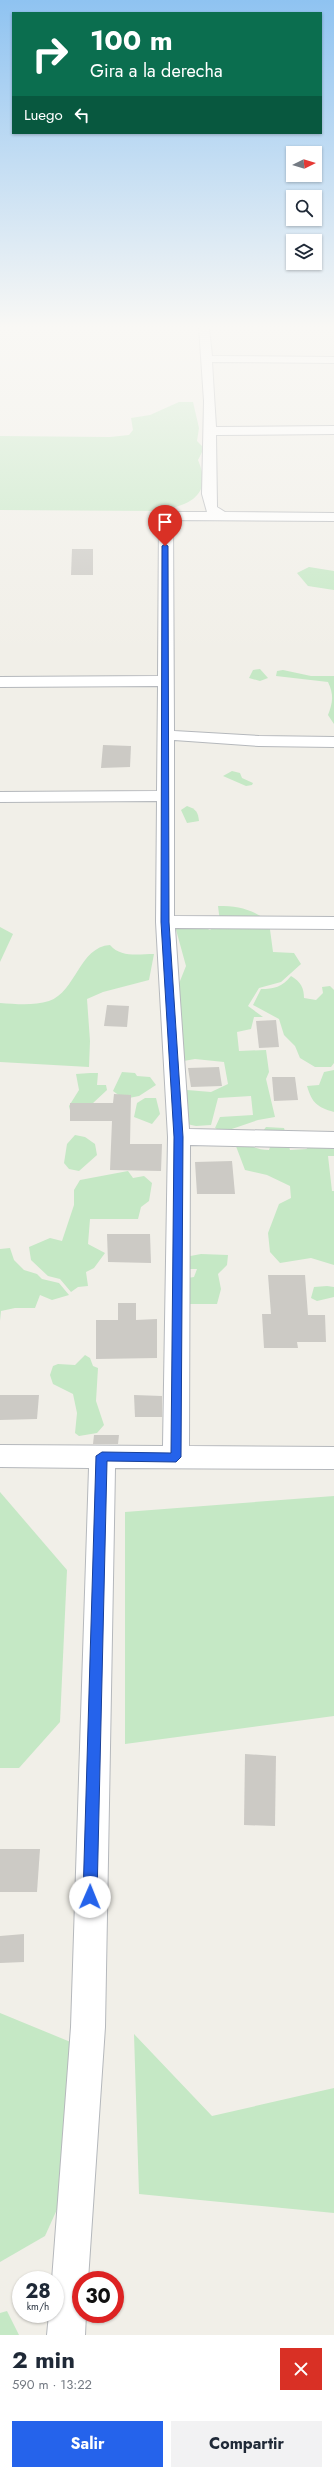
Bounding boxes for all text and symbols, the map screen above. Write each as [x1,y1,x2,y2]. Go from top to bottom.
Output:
text: 100 m [90,20,173,61]
icon: right [24,28,76,80]
text: Gira a la derecha [90,58,223,84]
text: Luego [24,104,63,126]
icon: left [71,104,93,126]
north arrow [286,146,322,182]
map controls [286,146,322,270]
button: search [286,190,322,226]
button: layers [286,234,322,270]
pin [148,505,182,546]
icon: arrive [154,511,176,533]
position arrow [69,1876,111,1918]
speed limit sign: 30 [72,2271,124,2323]
text: 28 [25,2277,51,2306]
text: km/h [27,2299,49,2314]
text: 2 min [12,2342,75,2377]
button: close [280,2348,322,2390]
text: 590 m · 13:22 [12,2375,92,2394]
button: Salir [12,2421,163,2467]
button: Compartir [171,2421,322,2467]

